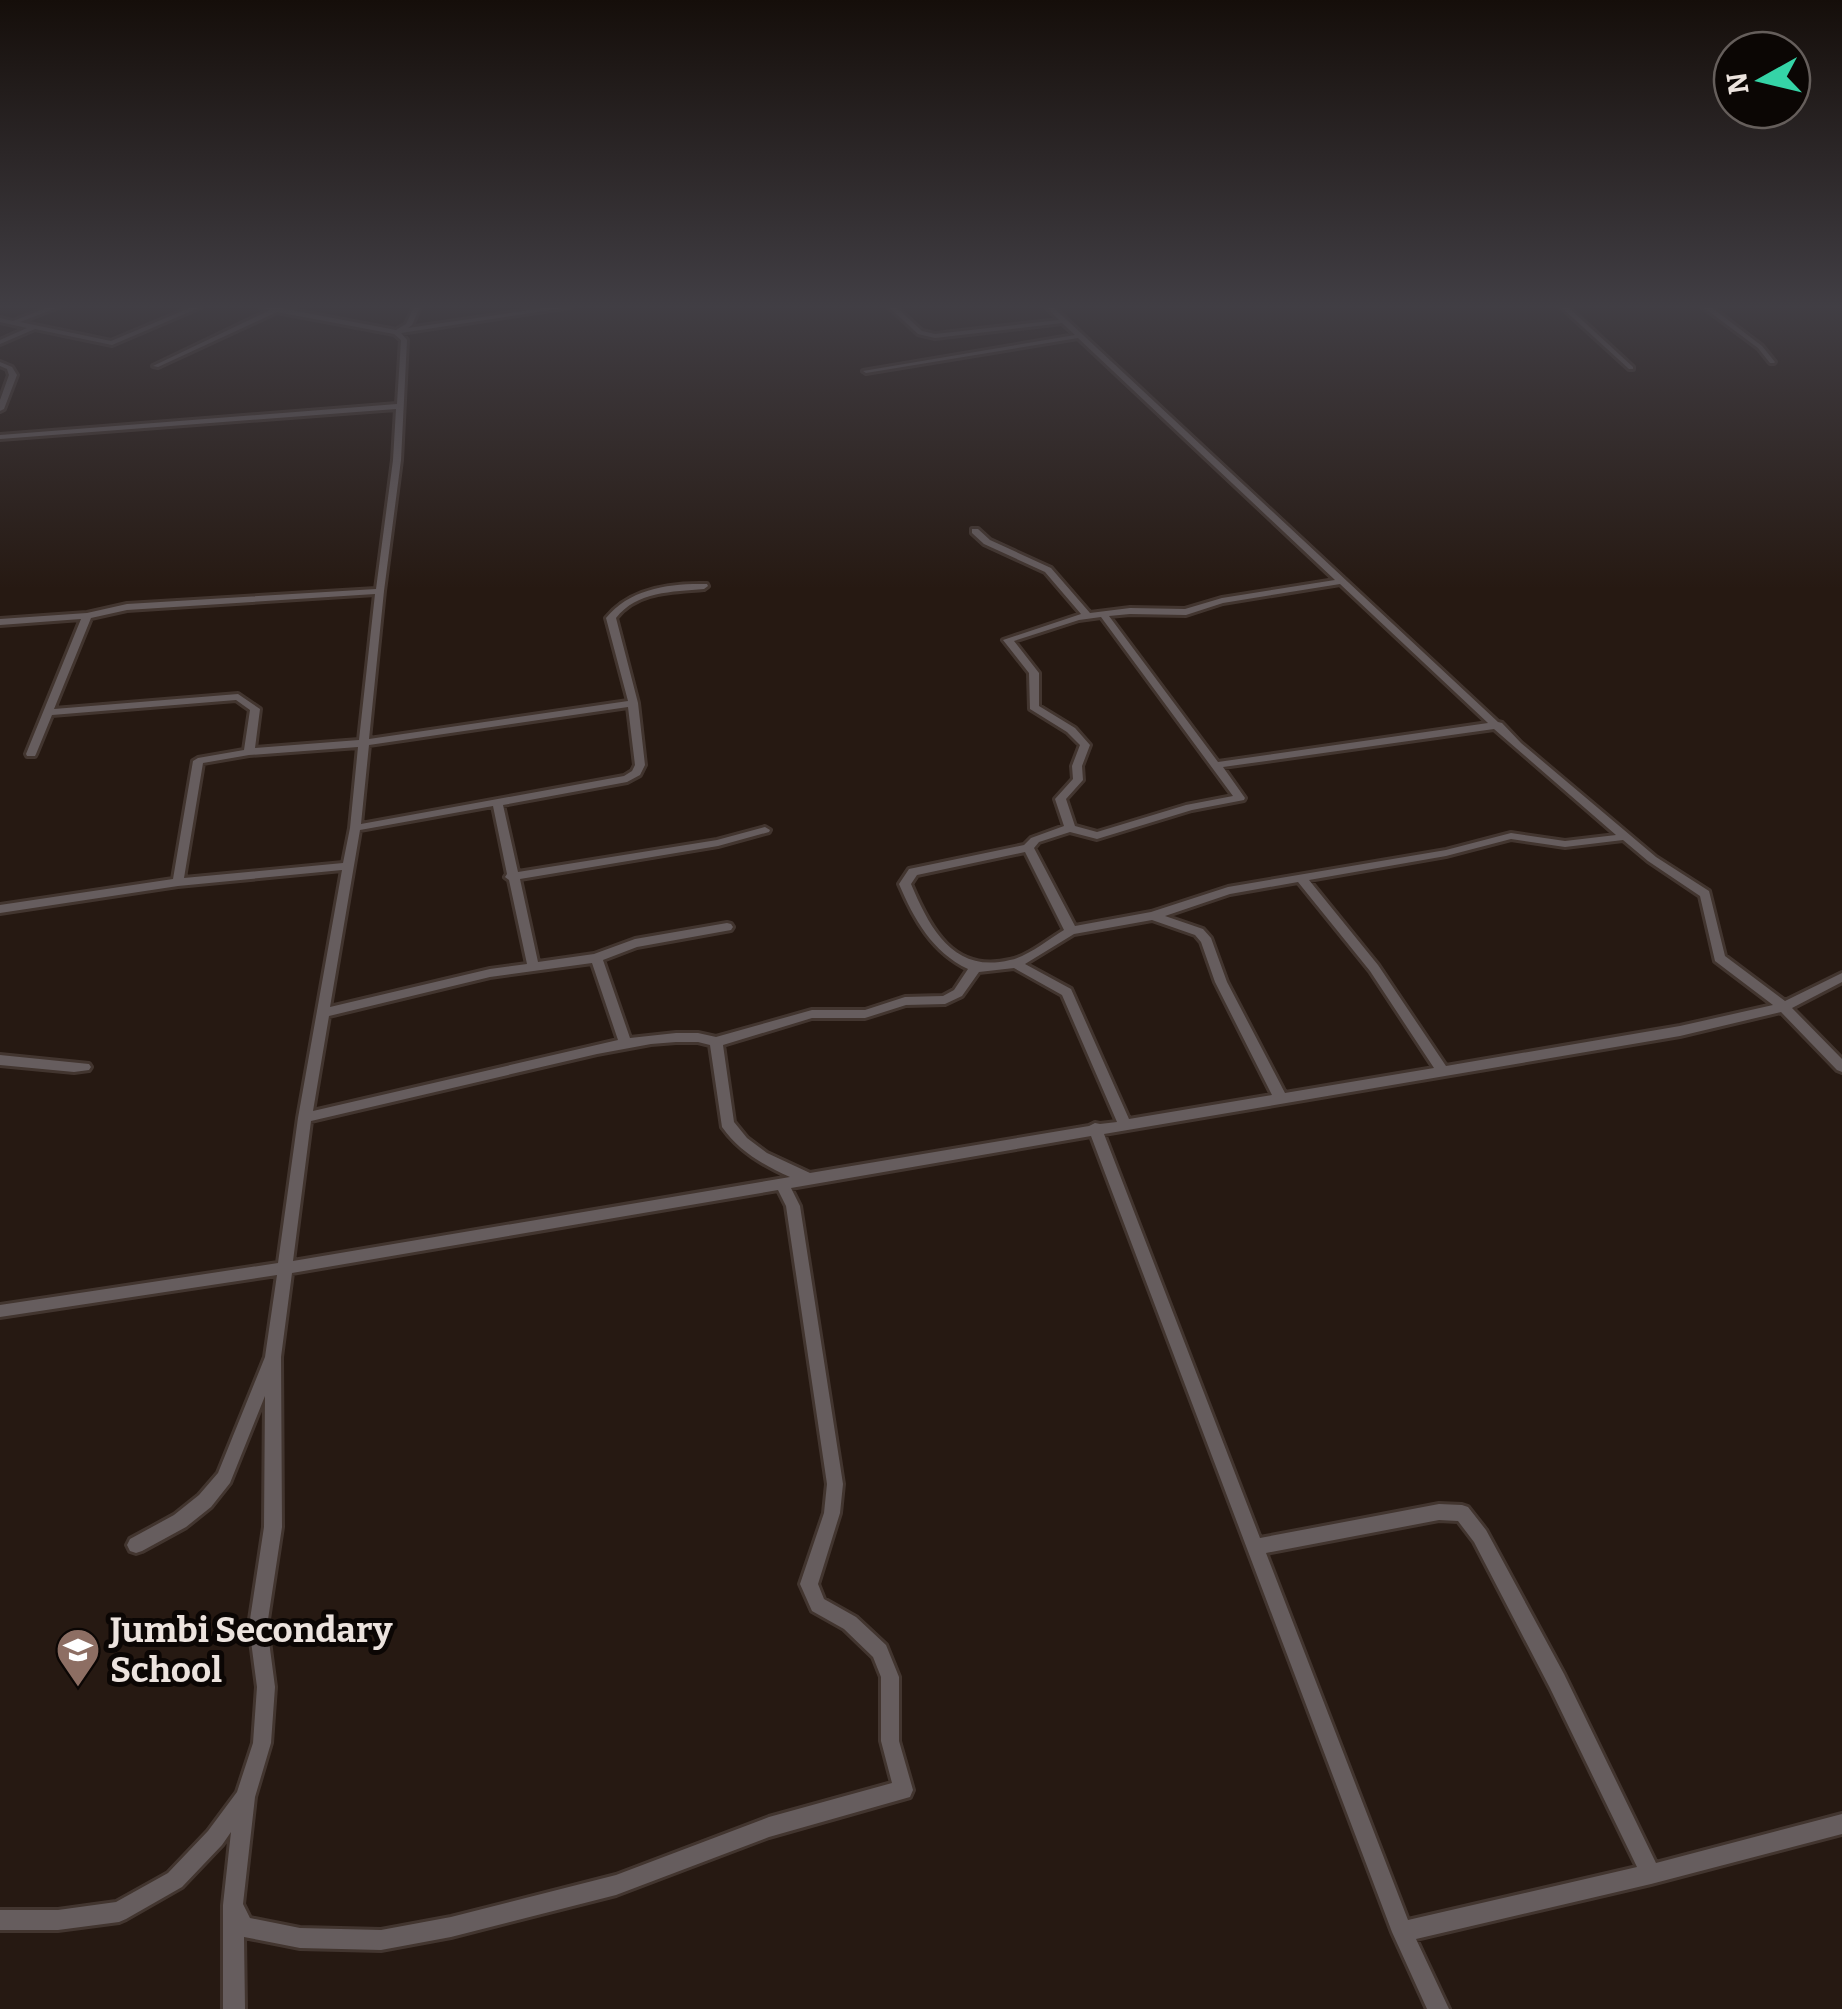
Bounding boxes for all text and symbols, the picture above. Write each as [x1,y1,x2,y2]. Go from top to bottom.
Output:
north arrow [1712,30,1812,130]
text: N [1720,70,1756,96]
place label: Jumbi Secondary School [108,1609,393,1691]
school or university icon: Jumbi Secondary School [55,1627,101,1688]

